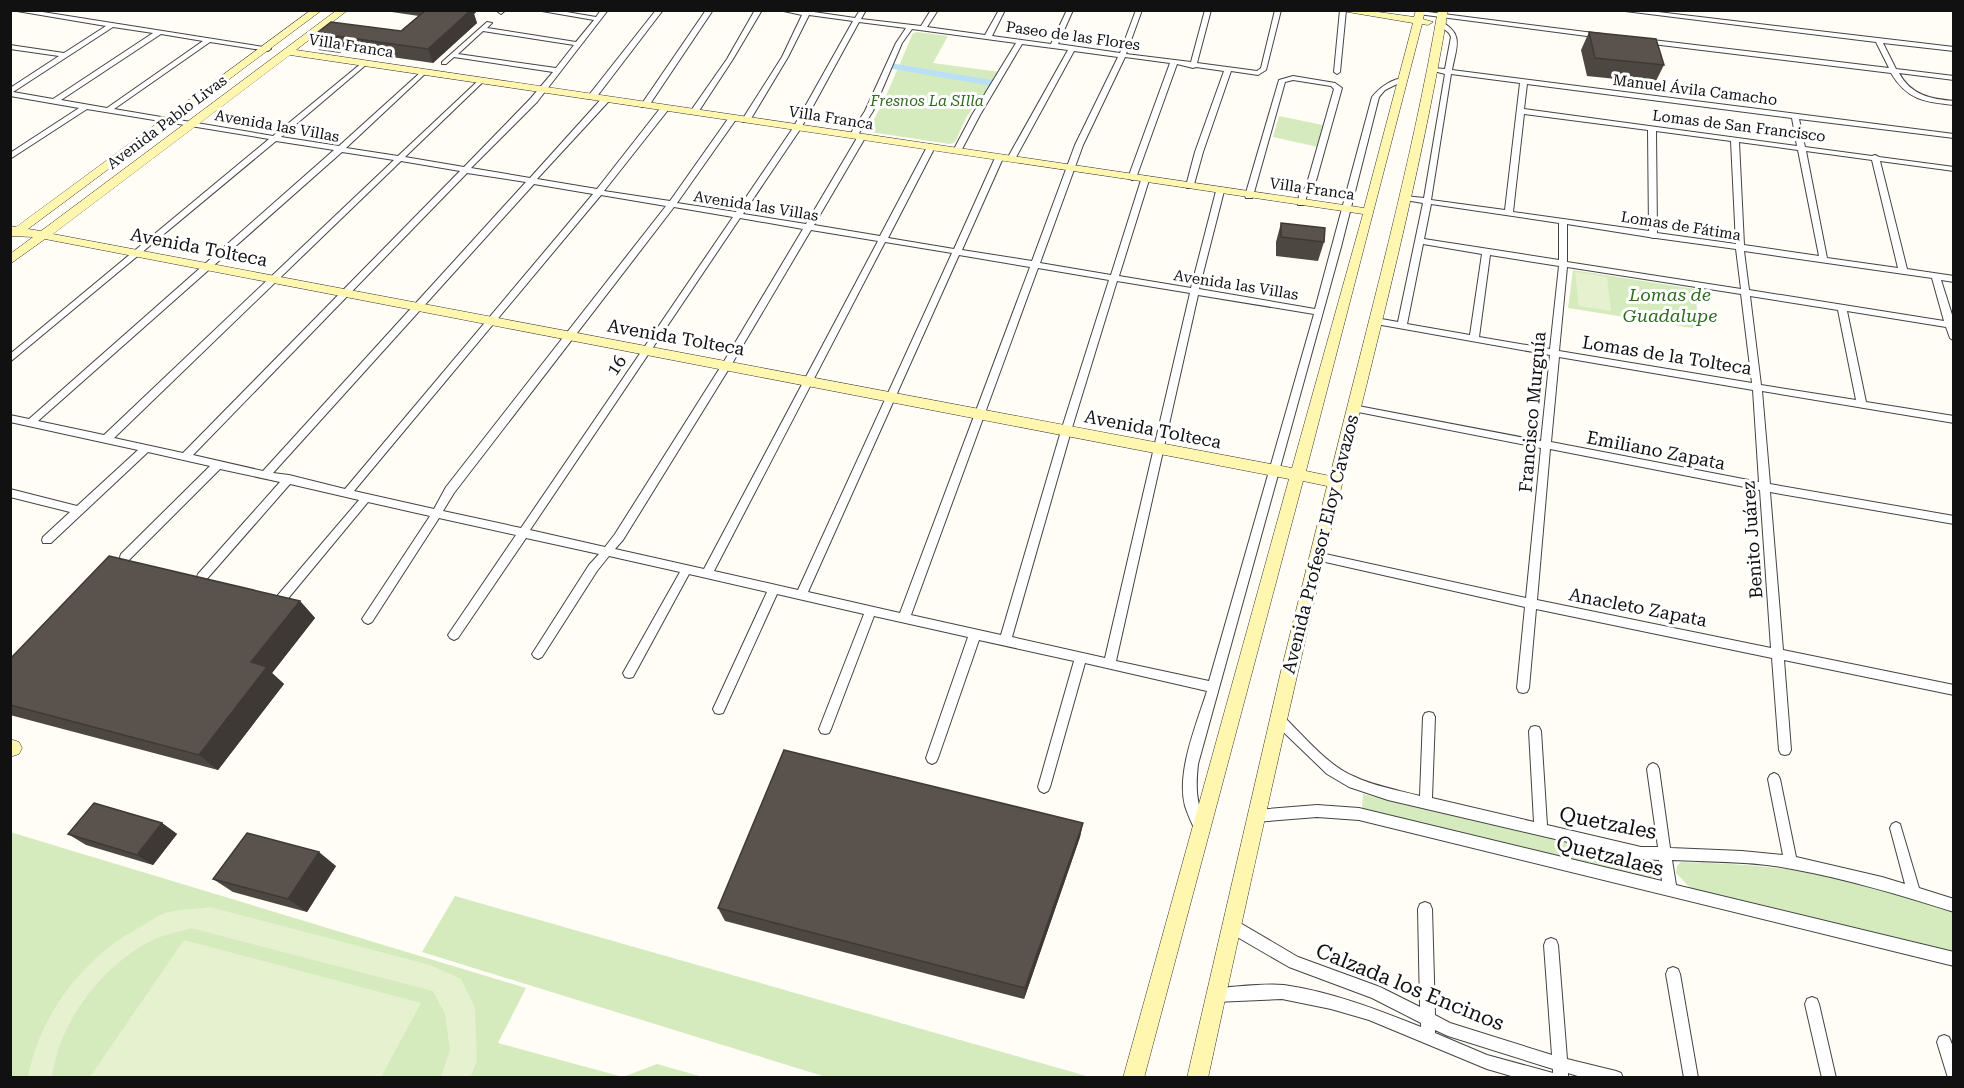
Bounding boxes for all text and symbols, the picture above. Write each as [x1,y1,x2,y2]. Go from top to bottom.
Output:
street label: Paseo de las Flores [1005,18,1141,54]
street label: Villa Franca [307,30,395,62]
street label: Avenida Pablo Livas [104,71,230,173]
street label: Manuel Ávila Camacho [1612,71,1778,109]
park label: Fresnos La SIlla [869,92,984,110]
street label: Villa Franca [787,102,875,134]
street label: Avenida las Villas [213,106,341,146]
street label: Lomas de San Francisco [1651,106,1827,146]
street label: Villa Franca [1268,174,1356,204]
street label: Avenida las Villas [692,187,820,225]
street label: Lomas de Fátima [1620,208,1742,244]
street label: Avenida Tolteca [129,223,269,271]
street label: Avenida las Villas [1172,266,1300,304]
park label: Lomas de Guadalupe [1623,284,1717,326]
street label: Avenida Tolteca [606,315,747,359]
street label: Francisco Murguía [1514,330,1550,493]
street label: Lomas de la Tolteca [1581,331,1753,379]
street label: 16 [602,351,630,379]
street label: Avenida Tolteca [1083,405,1223,453]
street label: Avenida Profesor Eloy Cavazos [1278,412,1362,676]
street label: Emiliano Zapata [1585,426,1727,474]
street label: Benito Juárez [1737,480,1767,600]
street label: Anacleto Zapata [1567,583,1709,631]
street label: Quetzales [1557,802,1659,844]
street label: Quetzalaes [1554,831,1666,881]
street label: Calzada los Encinos [1312,938,1508,1036]

